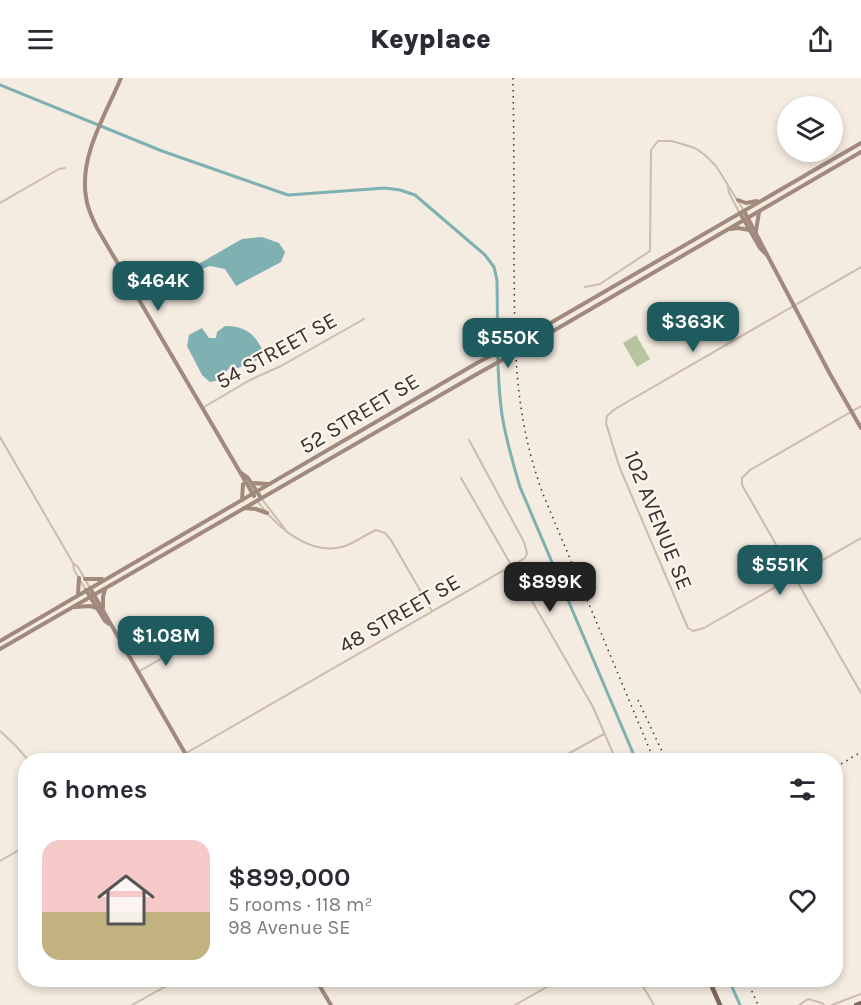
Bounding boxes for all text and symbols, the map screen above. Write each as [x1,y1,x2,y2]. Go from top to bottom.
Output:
icon: menu [24,23,57,56]
text: Keyplace [370,23,491,55]
icon: share [804,23,837,56]
map controls [777,96,843,162]
button: layers [777,96,843,162]
pin: $464K [116,261,200,312]
text: $464K [127,269,189,292]
pin: $363K [651,302,735,353]
street label: 54 STREET SE [211,307,342,395]
text: $363K [661,310,725,333]
pin: $550K [466,318,550,369]
text: $550K [477,326,539,349]
street label: 52 STREET SE [295,368,424,460]
street label: 102 AVENUE SE [618,447,698,594]
pin: $551K [738,545,822,596]
text: $551K [751,553,809,576]
pin: $899K [508,562,592,613]
street label: 48 STREET SE [334,569,465,659]
text: $899K [518,570,582,593]
pin: $1.08M [117,616,215,667]
text: $1.08M [132,624,200,647]
icon: filters [786,773,819,806]
text: 6 homes [42,774,147,805]
text: $899,000 [228,862,350,893]
icon: home [90,864,162,936]
icon: heart [786,884,819,917]
text: 5 rooms · 118 m² [228,893,372,916]
text: 98 Avenue SE [228,916,351,939]

